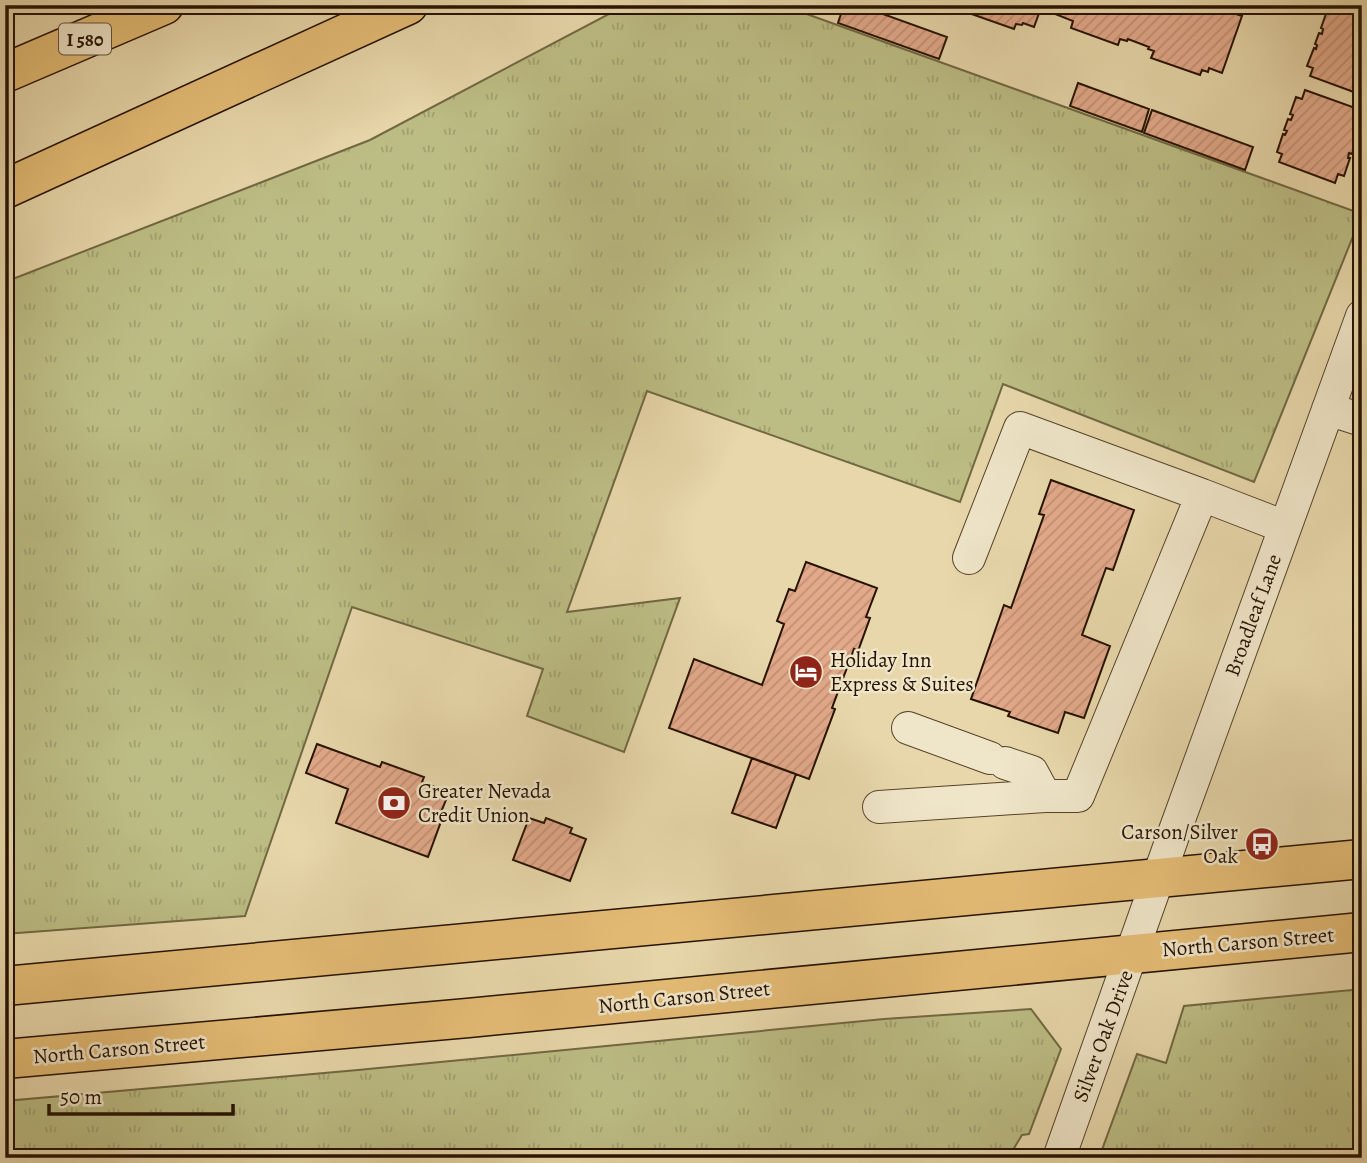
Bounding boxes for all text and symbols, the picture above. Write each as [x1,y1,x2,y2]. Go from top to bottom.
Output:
road number: I 580 [59,23,111,54]
street label: Broadleaf Lane [1218,550,1288,680]
place label: Holiday Inn Express & Suites [830,646,974,698]
hotel icon: Holiday Inn Express & Suites [787,653,825,691]
place label: Greater Nevada Credit Union [418,777,551,829]
bank icon: Greater Nevada Credit Union [375,784,413,822]
place label: Carson/Silver Oak [1121,818,1239,870]
bus stop icon: Carson/Silver Oak [1243,825,1281,863]
street label: North Carson Street [1161,921,1335,963]
street label: Silver Oak Drive [1066,966,1140,1106]
street label: North Carson Street [597,974,771,1020]
street label: North Carson Street [32,1028,206,1070]
scale bar [49,1072,233,1116]
text: 50 m [60,1083,102,1111]

